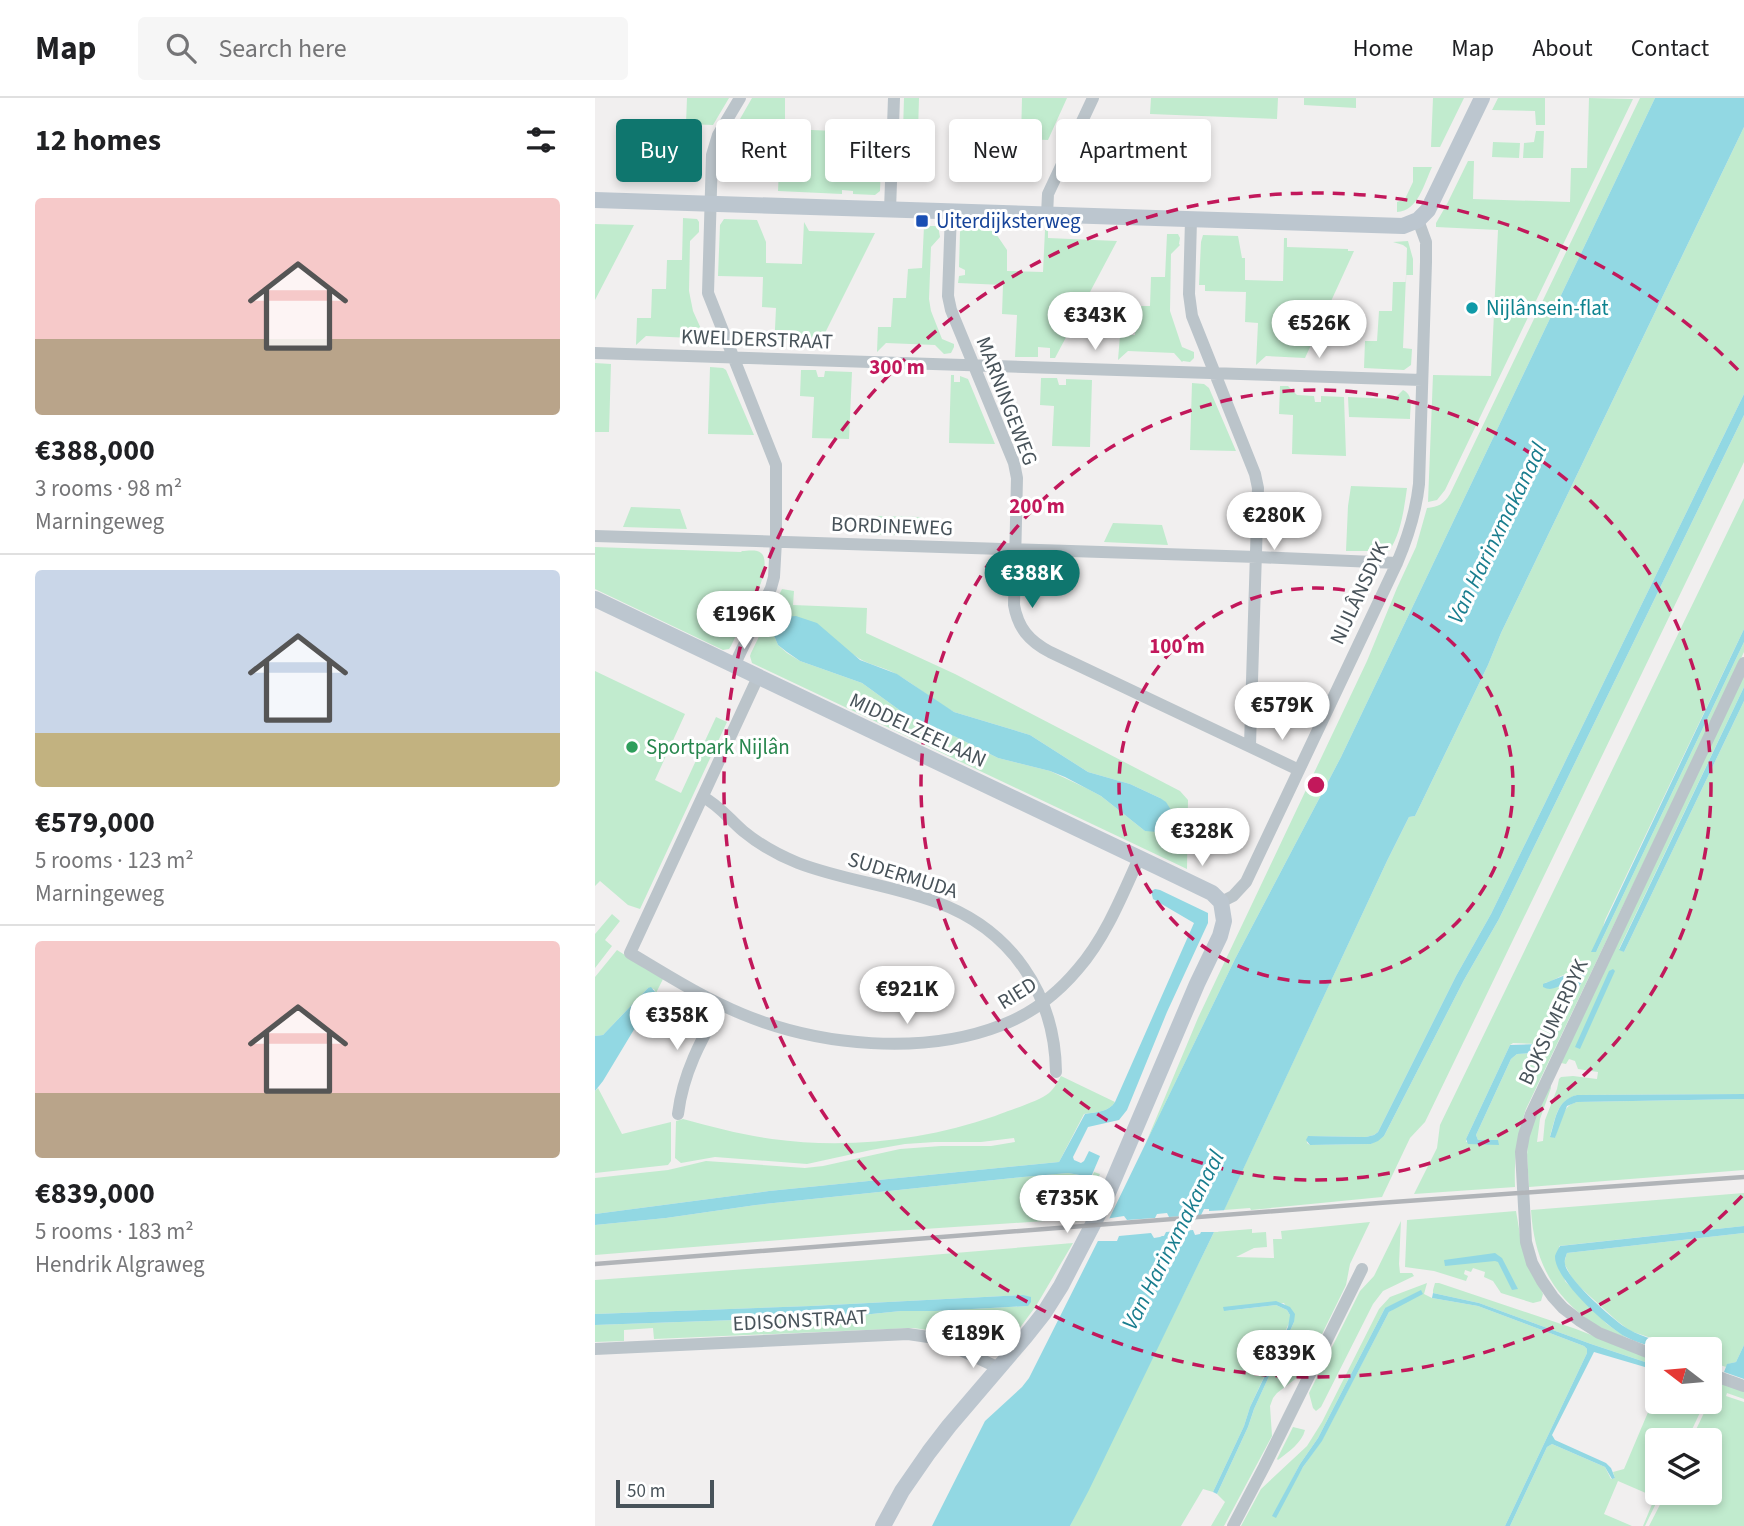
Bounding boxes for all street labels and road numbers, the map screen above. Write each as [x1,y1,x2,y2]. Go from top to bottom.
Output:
street label: KWELDERSTRAAT [680,321,834,357]
street label: MARNINGEWEG [969,332,1045,470]
street label: BORDINEWEG [831,509,953,543]
street label: NIJLÂNSDYK [1322,536,1396,649]
street label: MIDDELZEELAAN [845,685,991,775]
street label: SUDERMUDA [844,844,962,906]
street label: BOKSUMERDYK [1511,953,1596,1090]
street label: RIED [991,969,1043,1017]
street label: EDISONSTRAAT [732,1301,868,1339]

